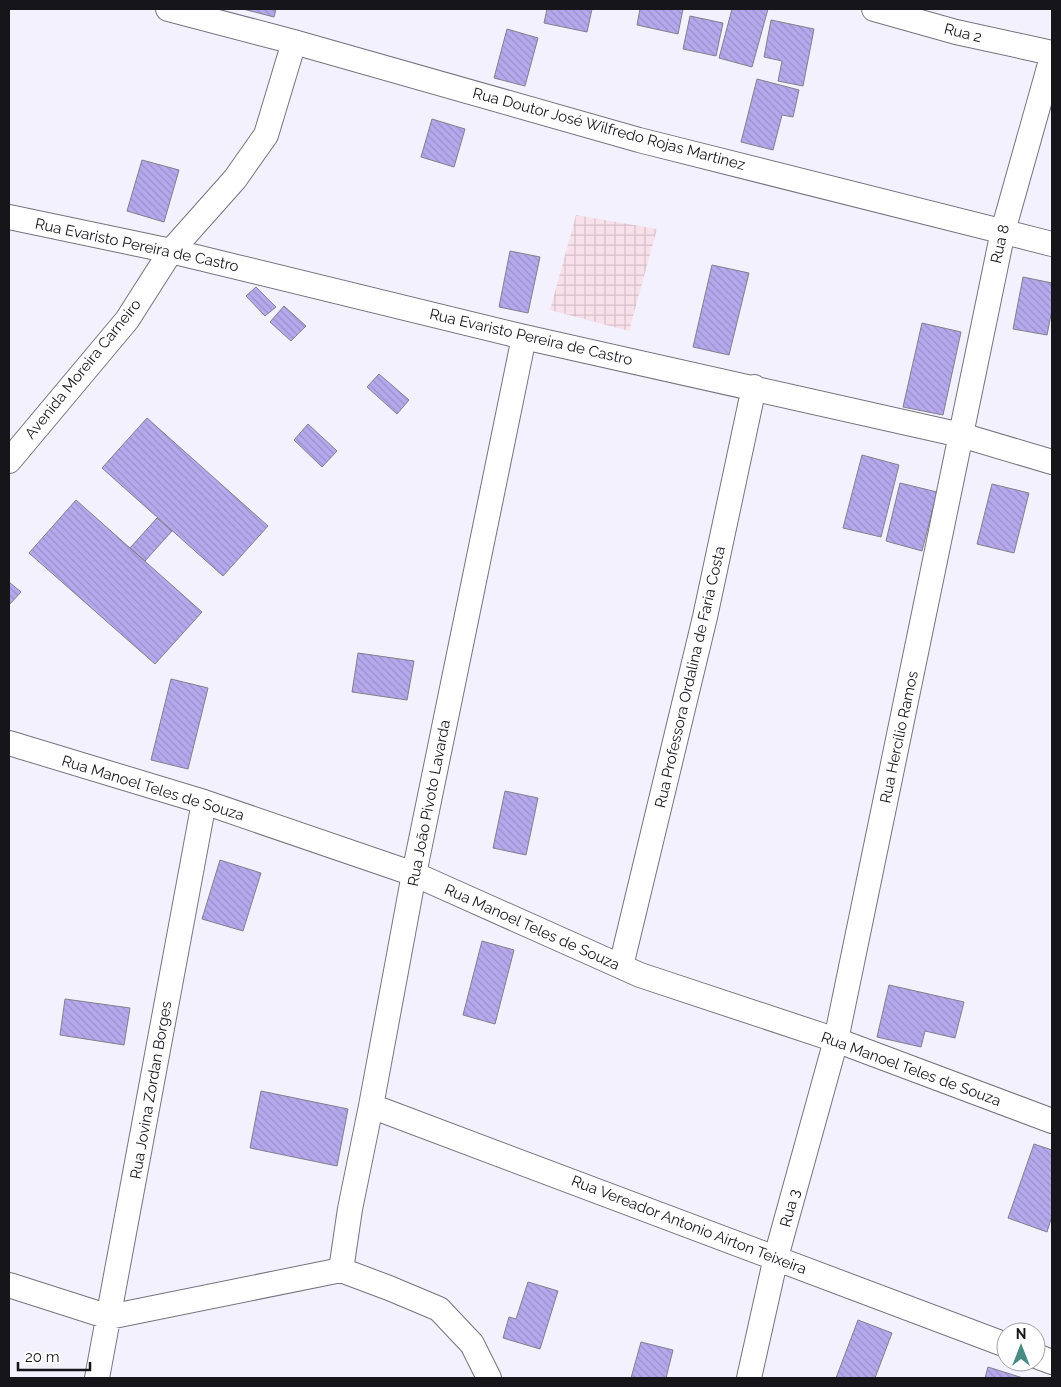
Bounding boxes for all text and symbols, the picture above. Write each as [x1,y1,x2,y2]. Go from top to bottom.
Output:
street label: Rua 2 [942,20,984,46]
street label: Rua Doutor José Wilfredo Rojas Martinez [471,84,747,174]
street label: Rua Evaristo Pereira de Castro [34,215,241,275]
street label: Rua 8 [987,223,1013,265]
street label: Avenida Moreira Carneiro [21,296,145,442]
street label: Rua Evaristo Pereira de Castro [428,305,634,369]
street label: Rua Professora Ordalina de Faria Costa [651,544,729,810]
street label: Rua Hercílio Ramos [876,669,922,805]
street label: Rua João Pivoto Lavarda [404,718,454,888]
street label: Rua Manoel Teles de Souza [60,752,246,824]
street label: Rua Manoel Teles de Souza [442,880,622,974]
street label: Rua Jovina Zordan Borges [126,1000,176,1180]
street label: Rua Manoel Teles de Souza [819,1028,1003,1110]
street label: Rua Vereador Antonio Airton Teixeira [569,1172,809,1278]
street label: Rua 3 [776,1187,804,1229]
north arrow [996,1322,1046,1372]
text: N [1016,1326,1026,1342]
scale bar [18,1340,90,1372]
text: 20 m [25,1348,60,1366]

